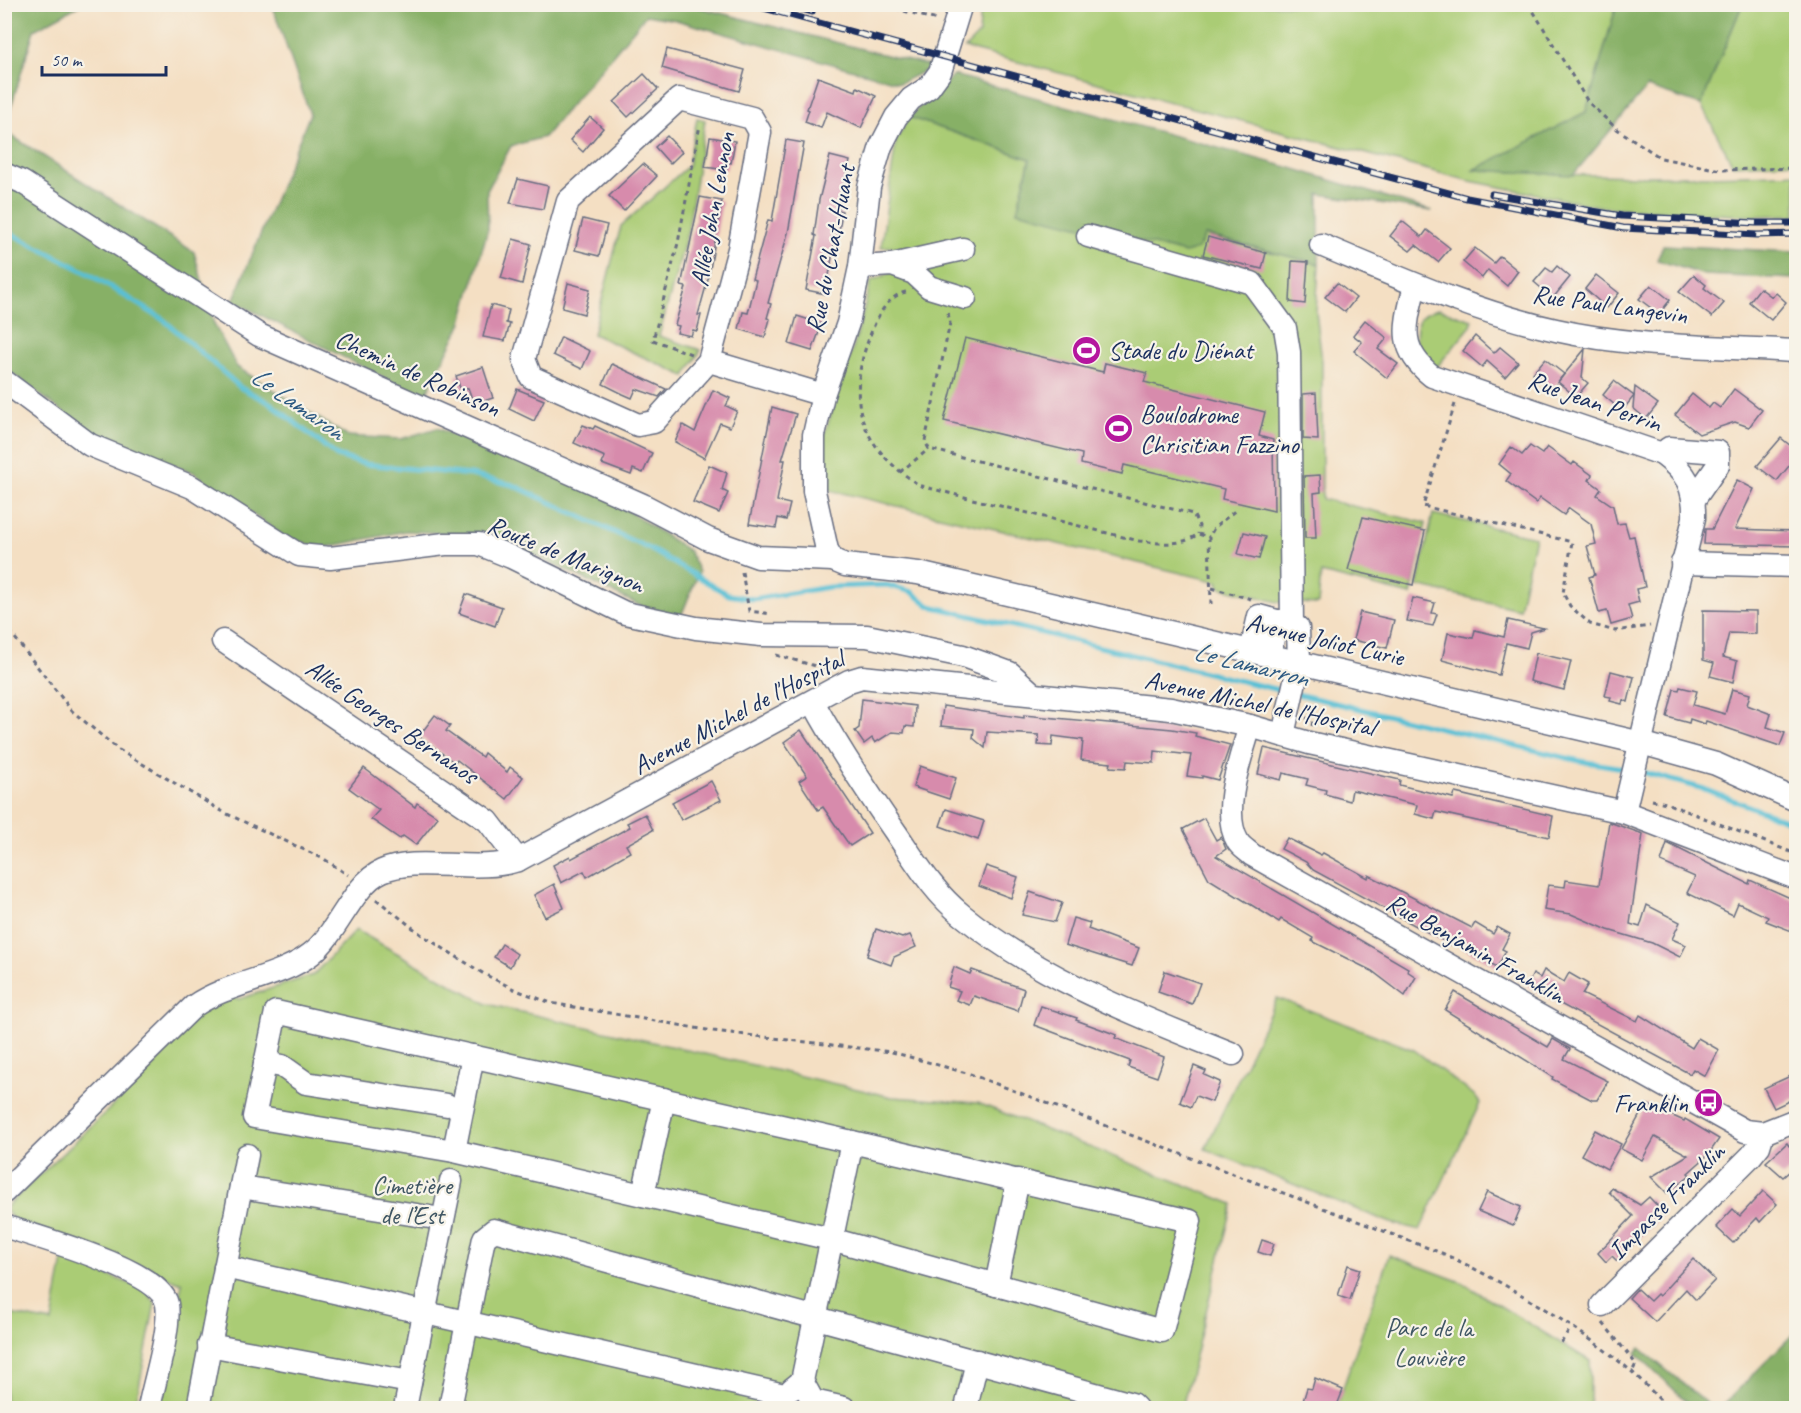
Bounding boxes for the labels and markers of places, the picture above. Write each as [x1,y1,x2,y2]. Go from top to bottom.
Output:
sports icon: Stade du Diénat [1071,334,1103,366]
place label: Stade du Diénat [1108,334,1255,367]
place label: Boulodrome Chrisitian Fazzino [1140,398,1301,461]
sports icon: Boulodrome Chrisitian Fazzino [1103,413,1135,445]
place label: Franklin [1614,1087,1688,1120]
bus stop icon: Franklin [1693,1087,1725,1119]

